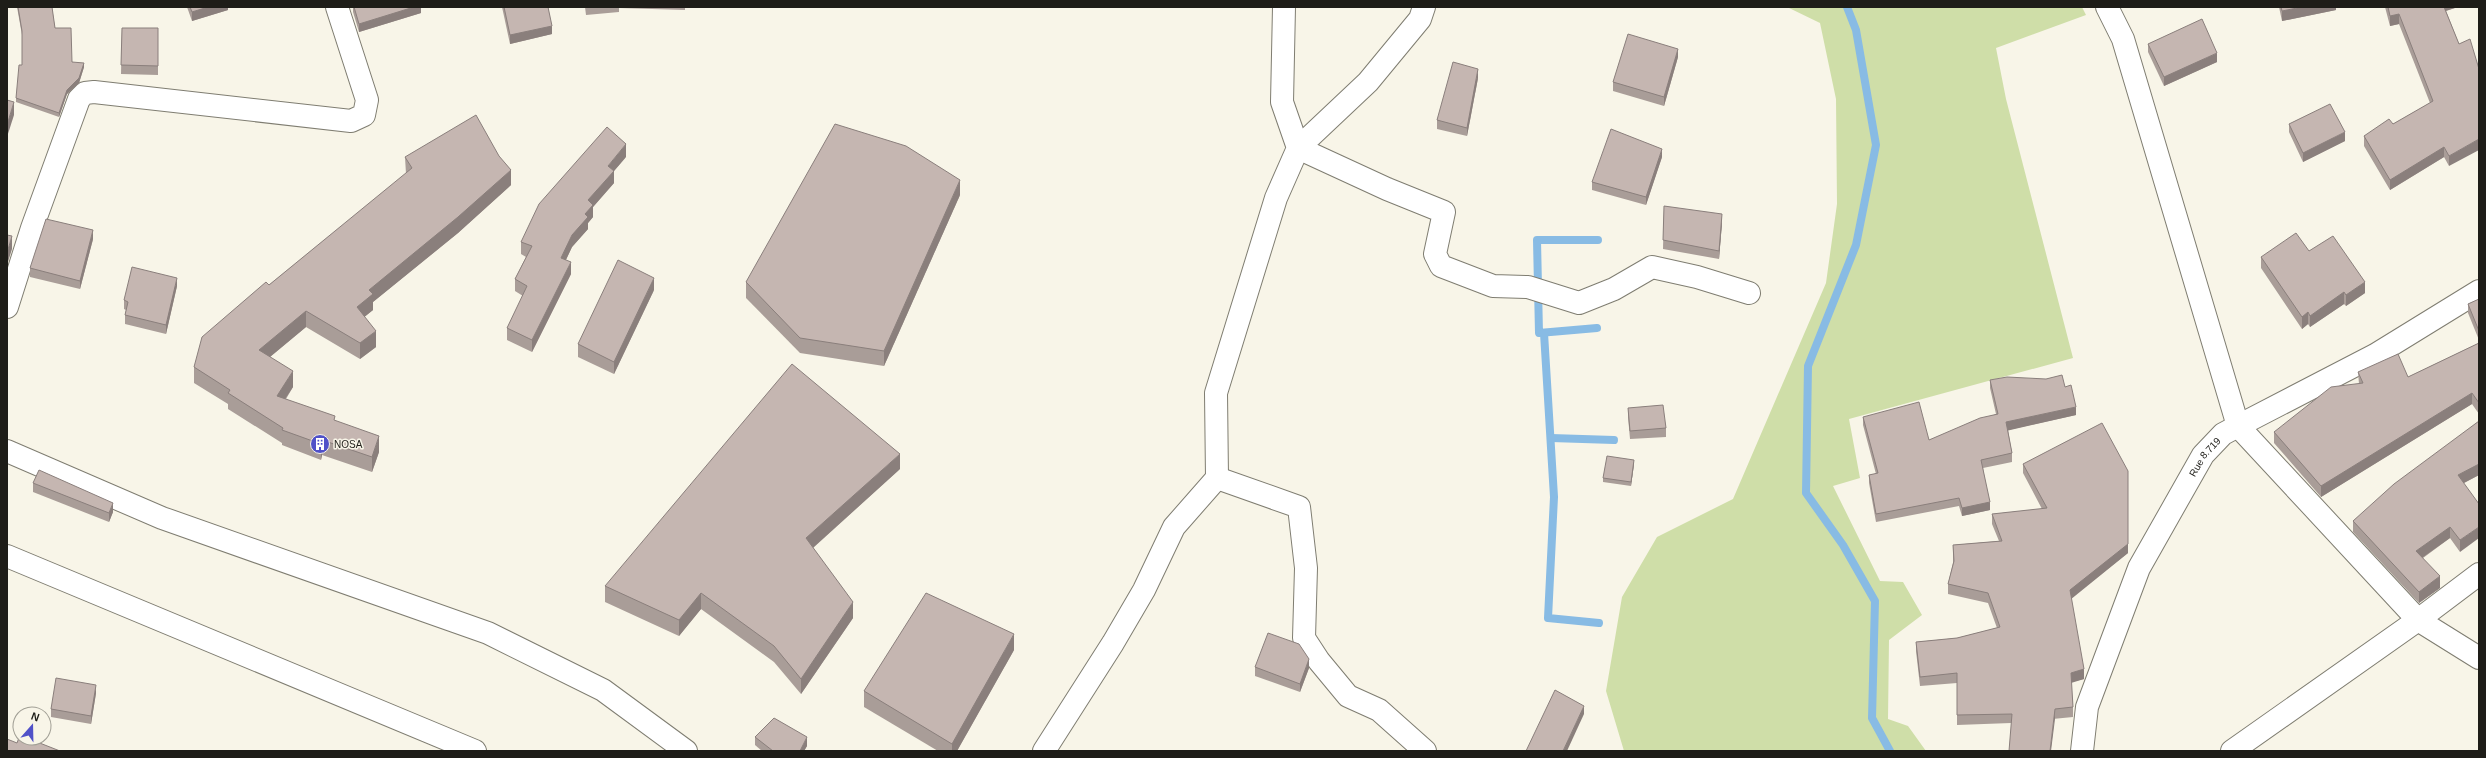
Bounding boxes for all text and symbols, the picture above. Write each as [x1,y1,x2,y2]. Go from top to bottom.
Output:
building icon: NOSA [309,433,331,455]
street label: Rue 8.719 [2187,435,2223,478]
place label: NOSA [334,439,363,450]
north arrow [12,706,52,746]
text: N [30,710,41,724]

